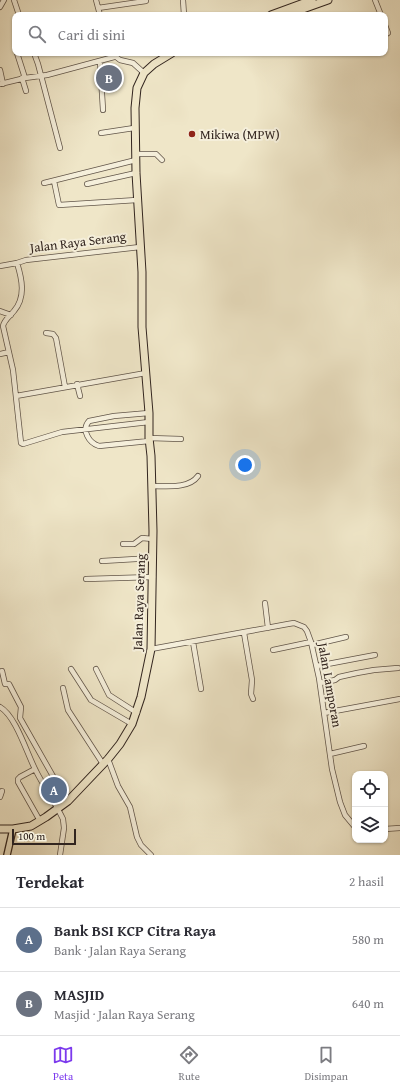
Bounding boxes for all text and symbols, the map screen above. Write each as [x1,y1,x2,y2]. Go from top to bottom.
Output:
search box [12,12,388,56]
icon: search [26,23,48,45]
text: Cari di sini [58,24,125,45]
pin: B [96,63,122,93]
place label: Mikiwa (MPW) [200,125,280,144]
marker: Mikiwa (MPW) [187,129,197,139]
street label: Jalan Raya Serang [27,227,128,258]
your location [235,455,255,475]
street label: Jalan Raya Serang [128,553,150,653]
street label: Jalan Lamporan [313,639,347,729]
map controls [352,771,388,843]
button: locate [352,771,388,807]
pin: A [41,775,67,805]
button: layers [352,807,388,843]
scale bar [12,827,76,846]
text: 100 m [18,828,45,844]
text: Terdekat [16,869,84,894]
text: 2 hasil [349,872,384,891]
text: Bank BSI KCP Citra Raya [54,920,216,941]
text: A [25,930,33,949]
text: 580 m [352,930,384,949]
text: Bank · Jalan Raya Serang [54,941,186,960]
text: MASJID [54,984,104,1005]
text: B [25,994,33,1013]
text: 640 m [352,994,384,1013]
text: Masjid · Jalan Raya Serang [54,1005,195,1024]
tab: Peta [52,1044,74,1084]
tab: Rute [178,1044,200,1084]
tab: Disimpan [304,1044,348,1084]

